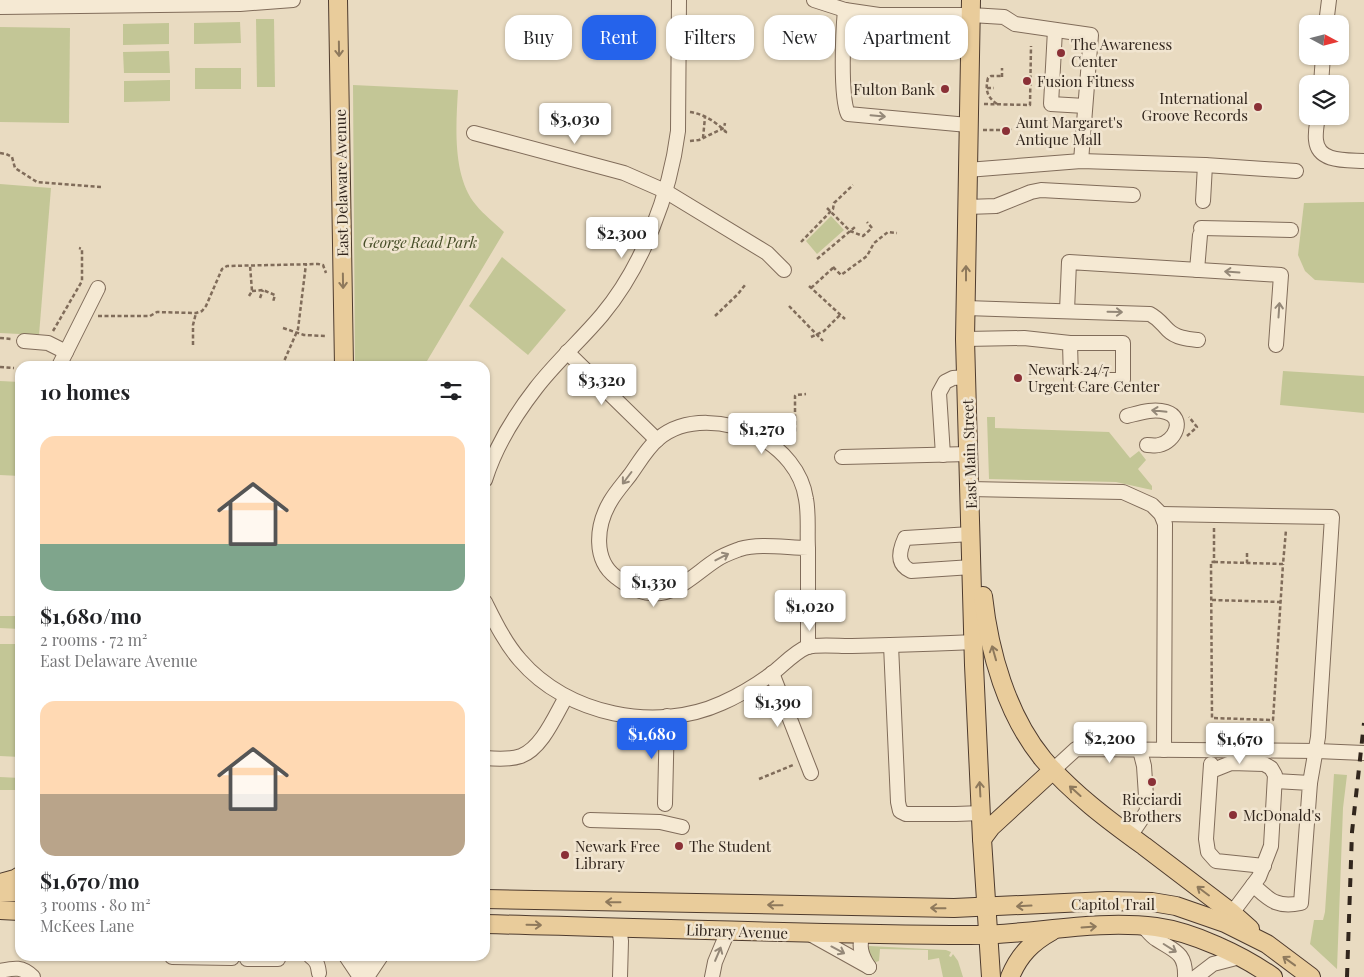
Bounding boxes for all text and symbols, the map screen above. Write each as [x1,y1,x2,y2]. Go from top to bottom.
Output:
chip: Buy [505,15,572,60]
chip: Rent [582,15,656,60]
chip: Filters [666,15,754,60]
chip: New [764,15,835,60]
chip: Apartment [845,15,968,60]
north arrow [1299,15,1349,65]
map controls [1299,15,1349,125]
place label: The Awareness Center [1071,34,1172,71]
one-way arrow [334,40,344,56]
marker: The Awareness Center [1055,47,1067,59]
place label: Fusion Fitness [1037,71,1134,91]
marker: Fusion Fitness [1021,75,1033,87]
button: layers [1299,75,1349,125]
place label: Fulton Bank [853,79,936,99]
marker: Fulton Bank [939,83,951,95]
place label: International Groove Records [1142,88,1248,125]
marker: International Groove Records [1252,101,1264,113]
pin: $3,030 [534,102,616,145]
text: $3,030 [550,108,600,129]
street label: East Delaware Avenue [330,109,352,257]
one-way arrow [870,112,886,121]
place label: Aunt Margaret's Antique Mall [1015,112,1123,149]
marker: Aunt Margaret's Antique Mall [1000,125,1012,137]
pin: $2,300 [581,216,663,259]
text: $2,300 [597,222,647,243]
park label: George Read Park [363,232,478,252]
one-way arrow [961,265,971,282]
one-way arrow [1224,268,1240,277]
one-way arrow [338,272,348,289]
one-way arrow [1274,303,1283,319]
one-way arrow [1107,307,1123,317]
place label: Newark 24/7 Urgent Care Center [1028,359,1160,396]
pin: $3,320 [561,364,643,406]
text: $3,320 [578,369,626,390]
marker: Newark 24/7 Urgent Care Center [1012,372,1024,384]
text: 10 homes [40,377,130,405]
icon: filters [437,377,465,405]
street label: East Main Street [957,398,981,509]
one-way arrow [1152,407,1168,416]
pin: $1,270 [721,412,803,455]
text: $1,270 [739,418,785,439]
icon: home [208,469,298,559]
one-way arrow [622,471,633,484]
one-way arrow [714,552,729,562]
pin: $1,330 [613,566,695,608]
text: $1,330 [631,571,677,592]
pin: $1,020 [769,590,851,632]
text: $1,020 [786,595,834,616]
text: $1,680/mo [40,601,142,629]
text: 2 rooms · 72 m² [40,629,147,650]
one-way arrow [988,646,998,662]
text: East Delaware Avenue [40,650,198,671]
pin: $1,390 [737,686,819,728]
text: $1,390 [755,691,801,712]
pin: $1,680 [611,718,693,760]
pin: $2,200 [1069,722,1151,764]
pin: $1,670 [1199,722,1281,765]
text: $1,680 [628,723,676,744]
text: $2,200 [1085,727,1135,748]
text: $1,670 [1217,728,1263,749]
icon: home [208,734,298,824]
marker: Ricciardi Brothers [1146,776,1158,788]
one-way arrow [975,781,985,798]
one-way arrow [1068,785,1081,797]
place label: Ricciardi Brothers [1122,789,1183,826]
place label: McDonald's [1243,805,1321,825]
marker: McDonald's [1227,809,1239,821]
place label: Newark Free Library [575,836,660,873]
place label: The Student [689,836,772,856]
marker: The Student [673,840,685,852]
marker: Newark Free Library [559,849,571,861]
text: $1,670/mo [40,866,139,894]
one-way arrow [1196,886,1210,896]
text: 3 rooms · 80 m² [40,894,151,915]
street label: Capitol Trail [1071,894,1155,914]
one-way arrow [605,897,622,907]
one-way arrow [768,900,784,909]
one-way arrow [1016,901,1032,910]
one-way arrow [930,903,946,912]
text: McKees Lane [40,915,134,936]
street label: Library Avenue [685,919,789,943]
one-way arrow [525,920,541,930]
one-way arrow [1081,922,1097,931]
one-way arrow [1162,943,1176,953]
one-way arrow [830,946,845,955]
one-way arrow [714,947,724,962]
one-way arrow [1282,956,1296,966]

